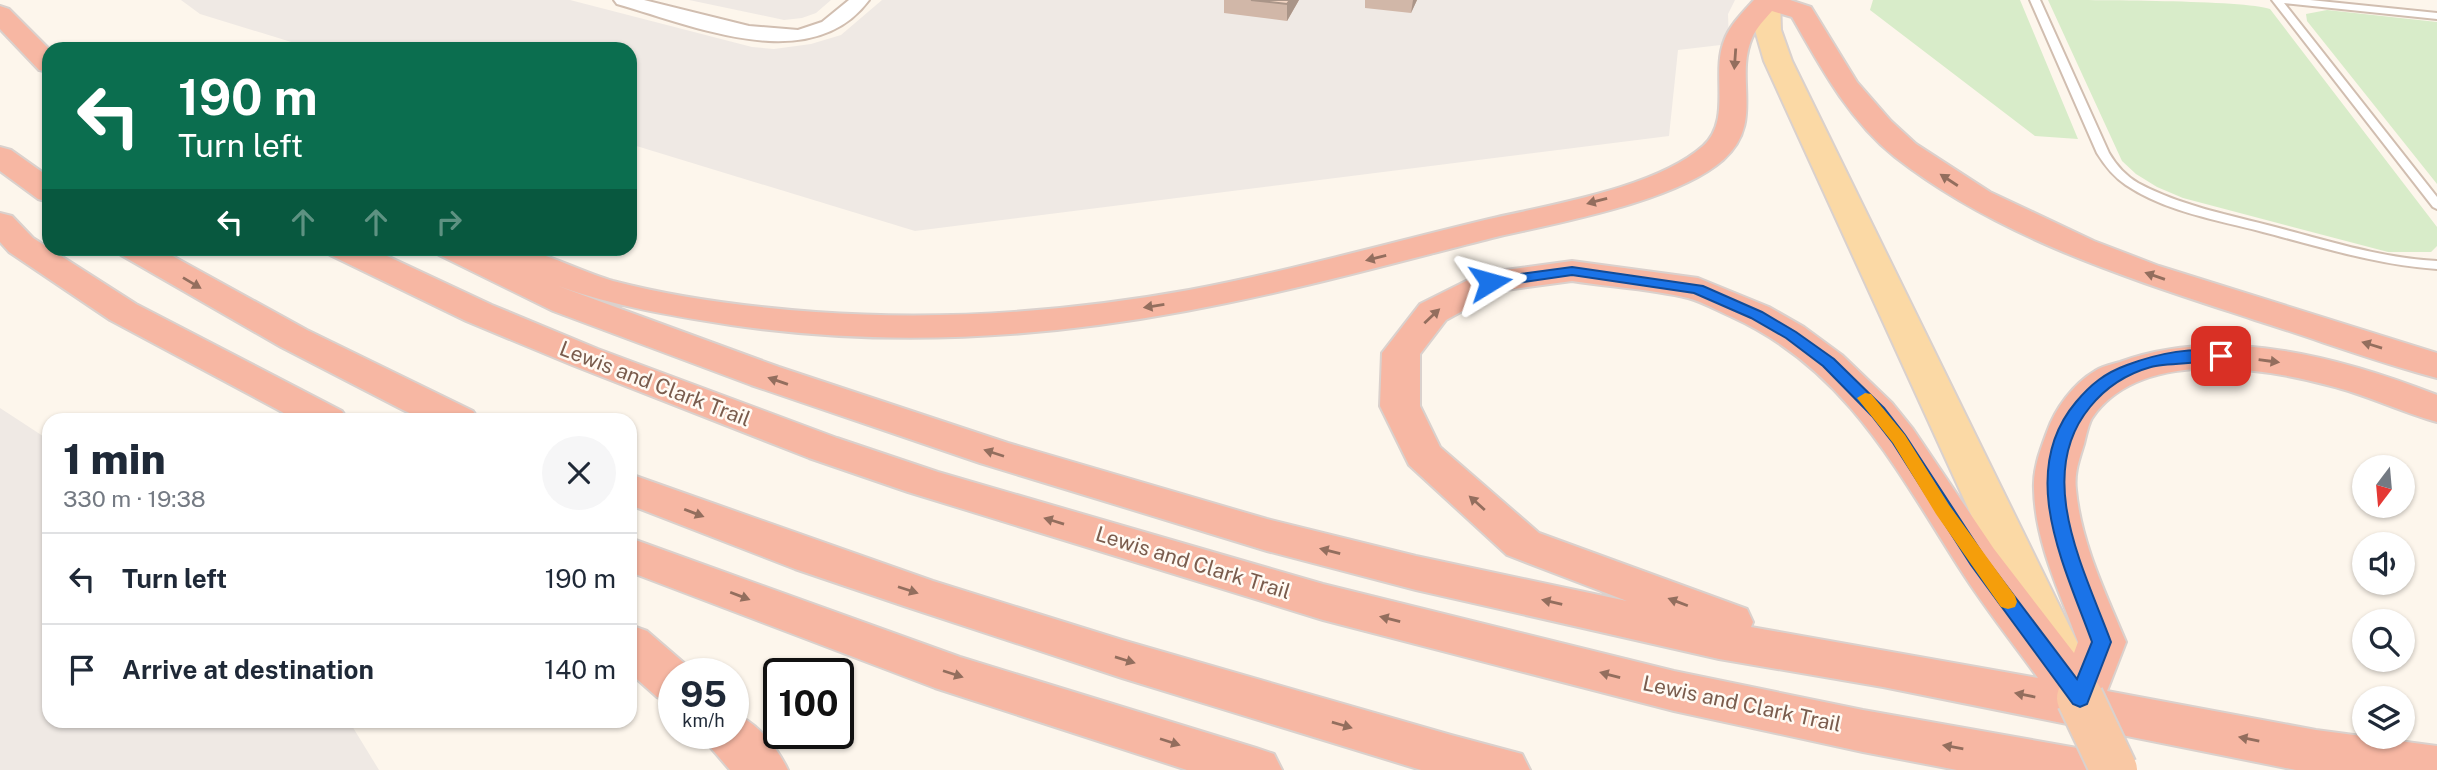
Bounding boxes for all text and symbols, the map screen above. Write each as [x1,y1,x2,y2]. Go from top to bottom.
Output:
one-way arrow [1730,48,1741,70]
text: 190 m [178,68,318,126]
icon: left [63,70,154,161]
text: Turn left [178,127,303,164]
one-way arrow [1940,174,1959,187]
one-way arrow [1586,197,1607,207]
icon: left [211,203,249,241]
icon: ahead [284,203,322,241]
icon: ahead [357,203,395,241]
icon: right [430,203,468,241]
position arrow [1453,245,1527,319]
one-way arrow [1365,252,1387,263]
one-way arrow [2145,270,2166,281]
one-way arrow [183,277,202,290]
one-way arrow [1143,301,1165,312]
one-way arrow [1423,309,1440,325]
pin [2191,326,2251,386]
street label: Lewis and Clark Trail [556,336,754,431]
icon: arrive [2202,337,2240,375]
one-way arrow [2361,340,2382,350]
one-way arrow [2258,356,2280,367]
one-way arrow [768,375,789,386]
text: 1 min [63,434,166,483]
button: close [542,436,616,510]
one-way arrow [983,447,1004,458]
north arrow [2352,455,2415,518]
map controls [2352,455,2415,749]
text: 330 m · 19:38 [63,485,206,512]
one-way arrow [1468,495,1486,511]
one-way arrow [683,508,704,519]
one-way arrow [1043,516,1064,526]
street label: Lewis and Clark Trail [1093,521,1294,604]
button: sound [2352,532,2415,595]
one-way arrow [1319,545,1341,556]
icon: left [63,560,101,598]
text: Turn left [122,563,227,594]
text: 190 m [545,563,616,594]
one-way arrow [898,585,919,596]
one-way arrow [729,590,750,601]
one-way arrow [1541,596,1563,607]
one-way arrow [1667,597,1688,608]
button: search [2352,609,2415,672]
one-way arrow [1379,613,1401,624]
icon: arrive [63,651,101,689]
text: Arrive at destination [122,654,374,685]
text: 140 m [544,654,616,685]
one-way arrow [1114,655,1135,665]
speed limit sign: 100 [763,658,854,749]
one-way arrow [943,669,964,680]
one-way arrow [1599,669,1621,680]
street label: Lewis and Clark Trail [1641,670,1844,737]
text: 95 [680,674,727,715]
button: layers [2352,686,2415,749]
one-way arrow [2014,690,2036,701]
text: km/h [682,710,725,731]
one-way arrow [1332,721,1353,731]
one-way arrow [2238,733,2260,744]
one-way arrow [1160,738,1181,748]
one-way arrow [1942,741,1964,752]

